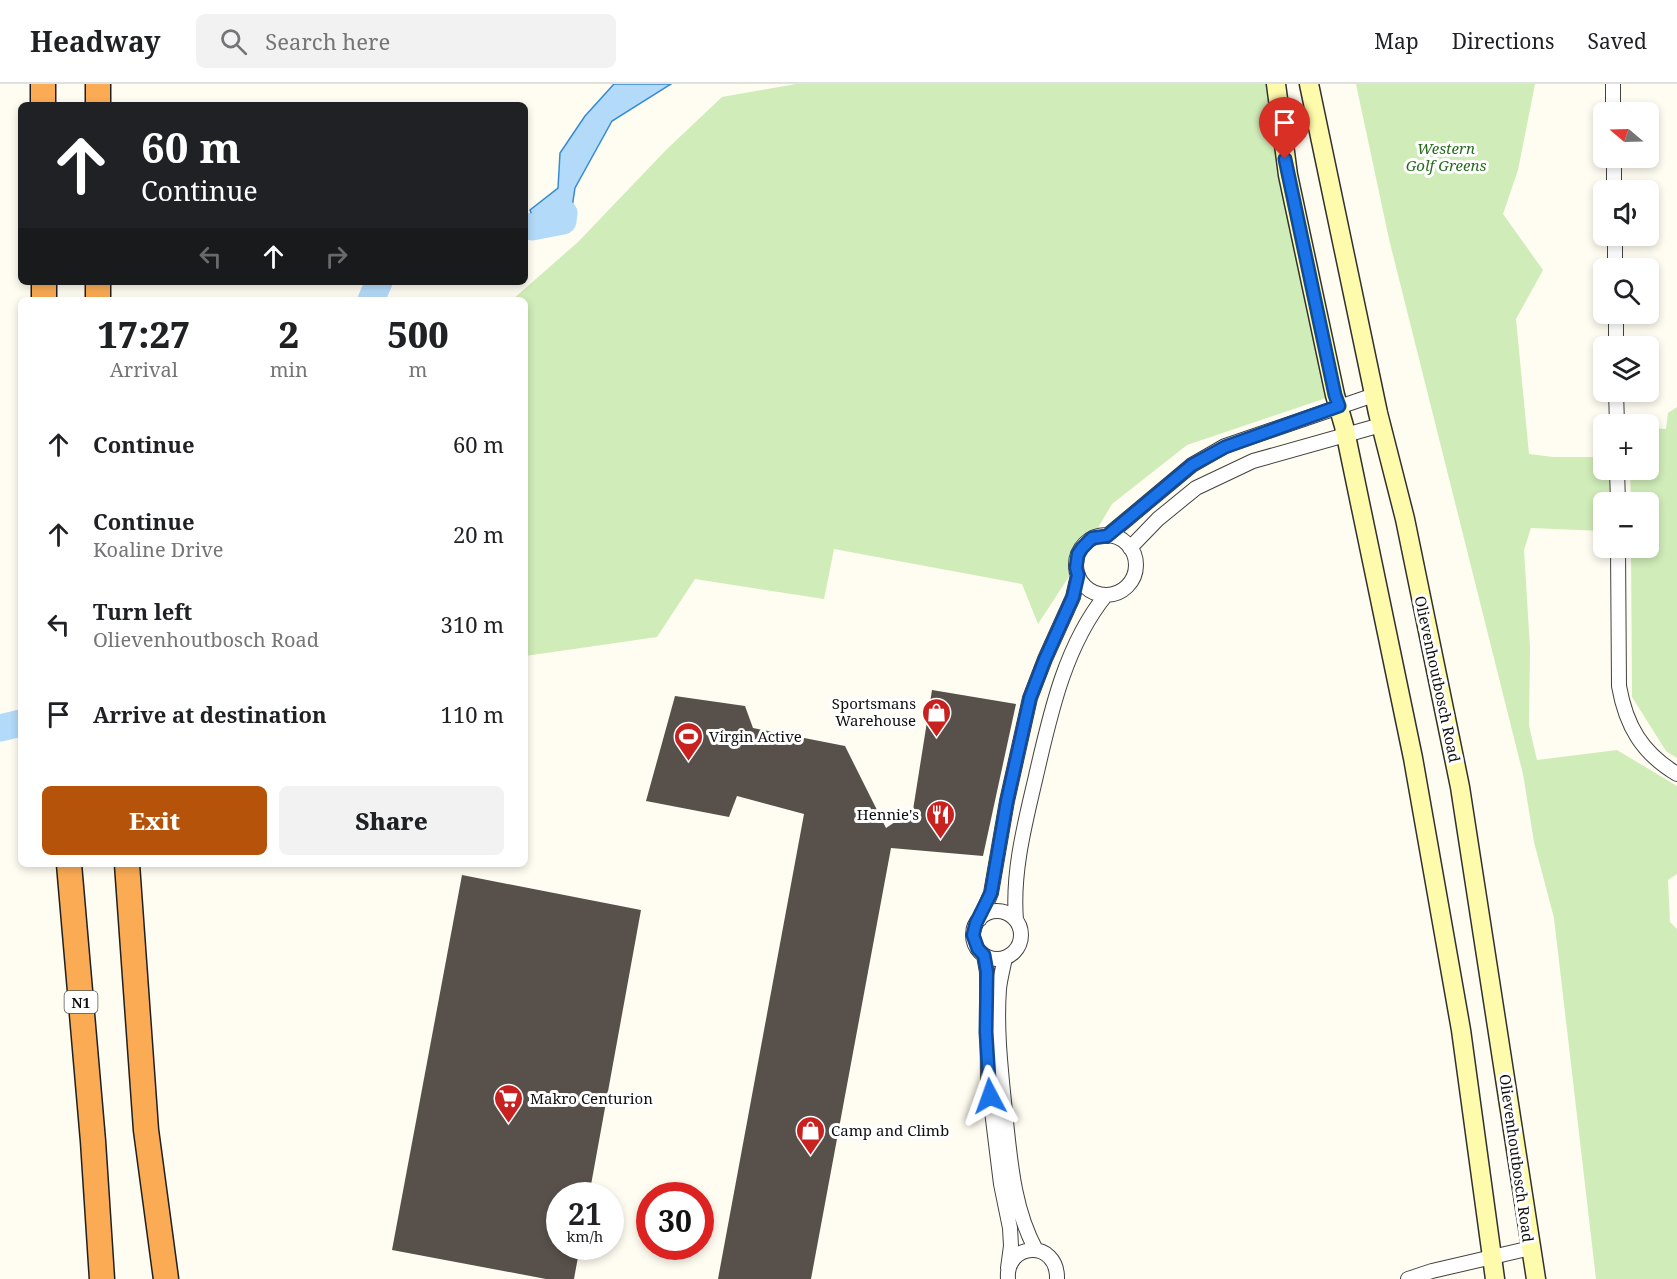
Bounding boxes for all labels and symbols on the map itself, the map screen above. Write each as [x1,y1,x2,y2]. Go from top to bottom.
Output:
pin [1259,97,1310,159]
north arrow [1593,102,1659,168]
park label: Western Golf Greens [1406,138,1486,175]
street label: Olievenhoutbosch Road [1411,594,1465,764]
place label: Sportsmans Warehouse [832,693,916,730]
shop icon: Sportsmans Warehouse [921,696,953,738]
sports icon: Virgin Active [672,720,704,762]
place label: Virgin Active [709,726,802,746]
restaurant icon: Hennie's [924,798,956,840]
place label: Hennie's [857,804,919,824]
road number: N1 [64,991,98,1013]
position arrow [958,1064,1022,1128]
street label: Olievenhoutbosch Road [1495,1073,1539,1243]
supermarket icon: Makro Centurion [493,1082,525,1124]
place label: Makro Centurion [530,1088,653,1108]
shop icon: Camp and Climb [794,1114,826,1156]
place label: Camp and Climb [831,1120,949,1140]
speed limit sign: 30 [636,1182,714,1260]

